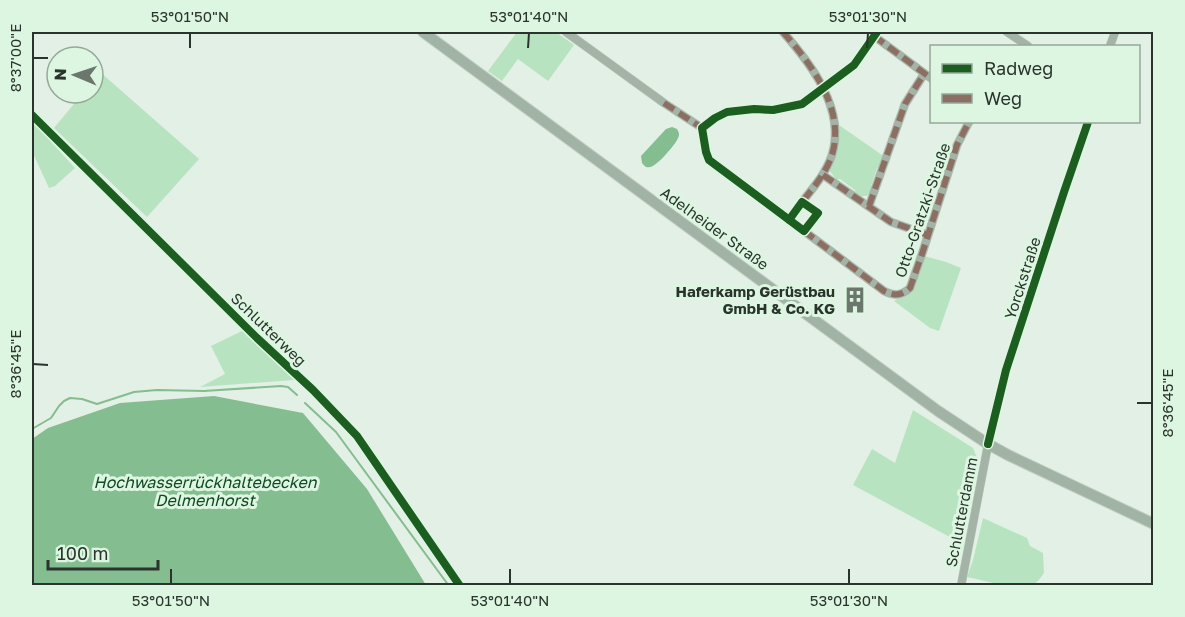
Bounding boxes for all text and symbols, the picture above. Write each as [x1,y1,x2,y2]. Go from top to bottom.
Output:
text: 53°01'50"N [151,7,229,25]
text: 53°01'40"N [490,7,568,25]
text: 53°01'30"N [829,7,907,25]
text: 8°37'00"E [6,24,24,92]
north arrow [45,45,105,105]
legend [930,45,1140,123]
text: Radweg [984,57,1053,79]
text: N [50,68,70,81]
text: Weg [984,87,1022,109]
street label: Otto-Gratzki-Straße [890,140,954,280]
street label: Adelheider Straße [658,183,773,273]
street label: Yorckstraße [1000,234,1044,321]
place label: Haferkamp Gerüstbau GmbH & Co. KG [676,282,835,317]
building icon: Haferkamp Gerüstbau GmbH & Co. KG [840,285,870,315]
street label: Schlutterweg [228,289,310,369]
text: 8°36'45"E [6,329,24,399]
text: 8°36'45"E [1158,368,1176,438]
street label: Schlutterdamm [942,456,980,568]
water label: Hochwasserrückhaltebecken Delmenhorst [93,472,318,510]
scale bar [48,533,158,571]
text: 100 m [57,542,108,564]
text: 53°01'50"N [132,591,210,609]
text: 53°01'40"N [471,591,549,609]
text: 53°01'30"N [810,591,888,609]

